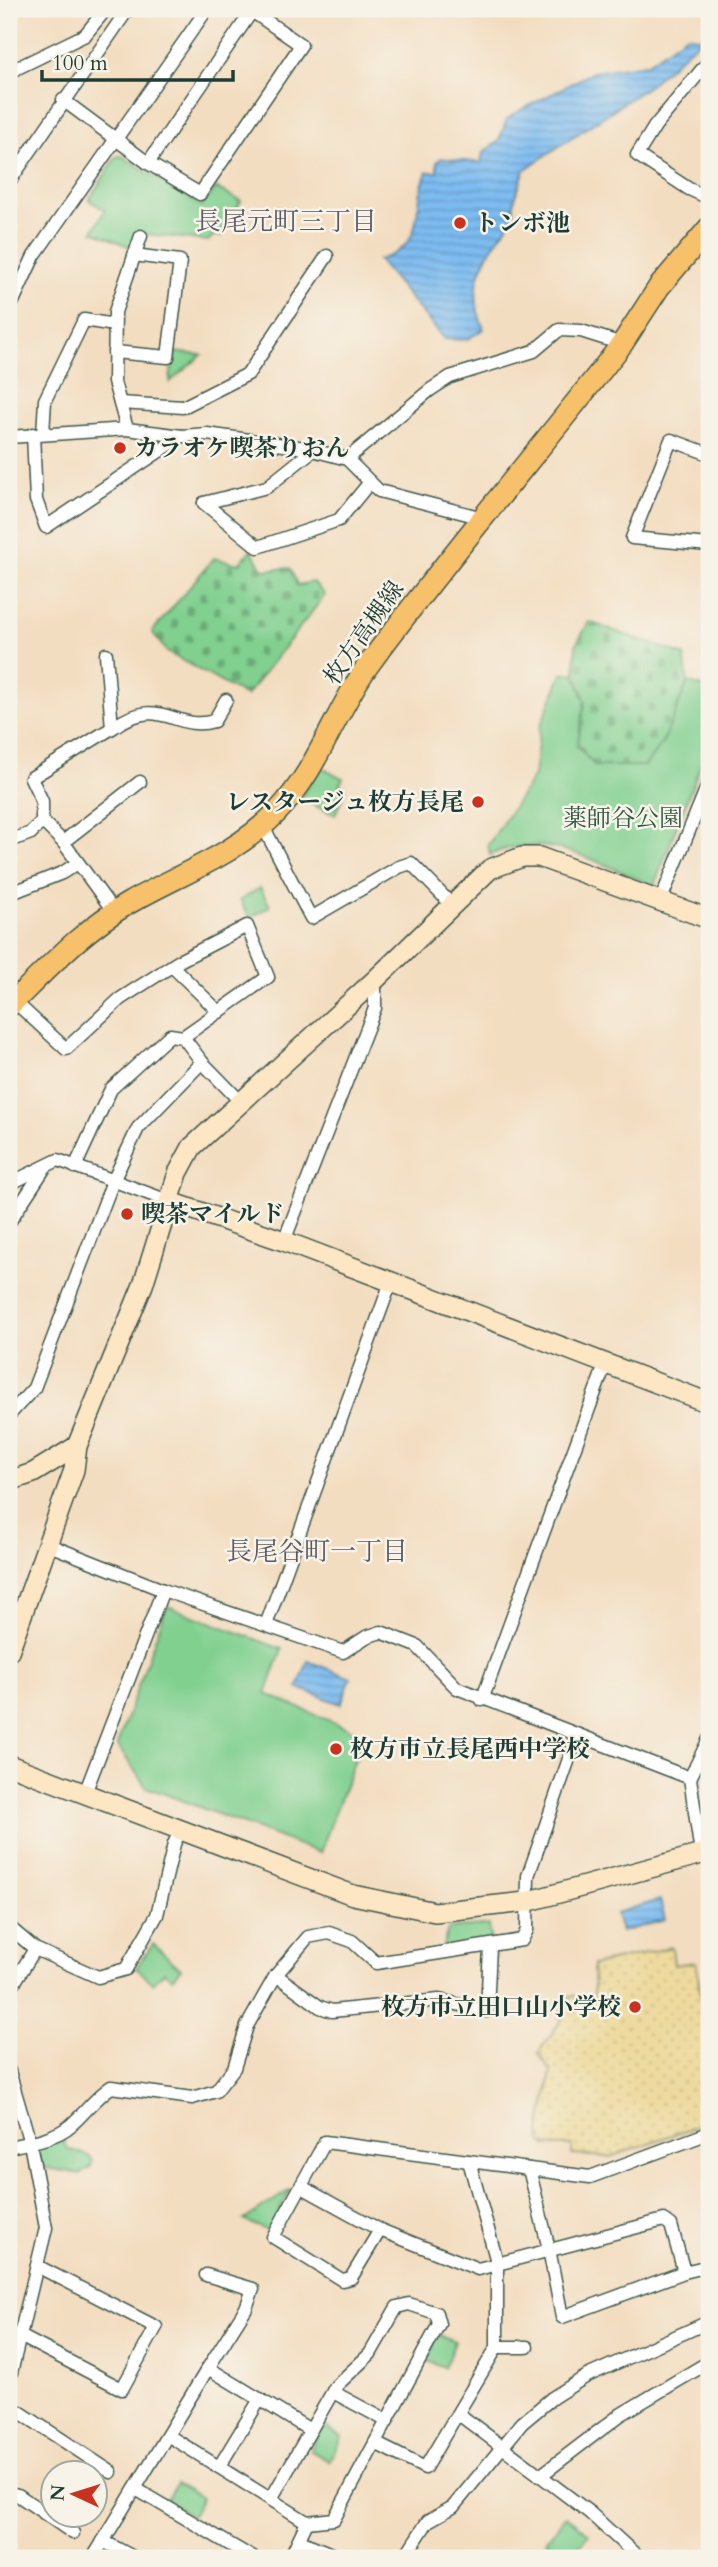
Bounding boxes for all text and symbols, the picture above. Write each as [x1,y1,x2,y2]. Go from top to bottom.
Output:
scale bar [42,38,233,82]
text: 100 m [52,49,108,78]
district label: 長尾元町三丁目 [195,204,377,239]
place label: トンボ池 [474,207,570,240]
marker: トンボ池 [452,215,468,231]
place label: カラオケ喫茶りおん [134,432,350,465]
marker: カラオケ喫茶りおん [112,440,128,456]
street label: 枚方高槻線 [316,574,412,692]
place label: レスタージュ枚方長尾 [226,786,464,819]
marker: レスタージュ枚方長尾 [470,794,486,810]
park label: 薬師谷公園 [563,802,683,835]
place label: 喫茶マイルド [141,1198,285,1231]
marker: 喫茶マイルド [119,1206,135,1222]
district label: 長尾谷町一丁目 [226,1534,408,1569]
place label: 枚方市立長尾西中学校 [350,1733,590,1766]
marker: 枚方市立長尾西中学校 [328,1741,344,1757]
place label: 枚方市立田口山小学校 [381,1991,621,2024]
marker: 枚方市立田口山小学校 [627,1999,643,2015]
north arrow [38,2458,108,2528]
text: N [44,2483,72,2502]

